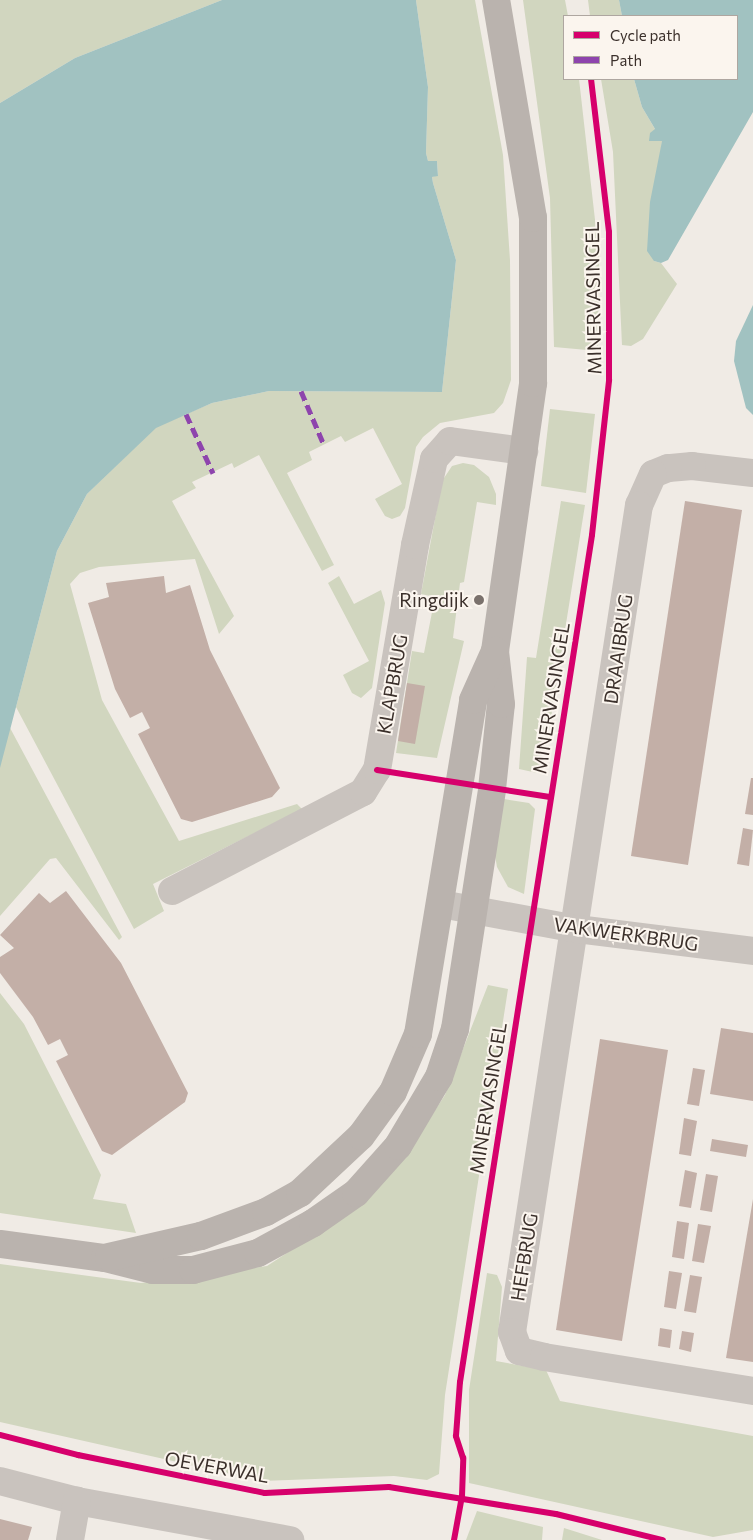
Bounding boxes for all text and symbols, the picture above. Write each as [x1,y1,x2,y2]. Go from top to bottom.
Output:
legend [563,15,738,80]
text: Cycle path [610,26,681,44]
text: Path [610,51,642,69]
street label: MINERVASINGEL [580,221,606,375]
place label: Ringdijk [399,589,469,611]
street label: DRAAIBRUG [599,593,637,705]
marker: Ringdijk [473,594,485,606]
street label: MINERVASINGEL [528,621,574,775]
street label: KLAPBRUG [372,632,412,736]
street label: VAKWERKBRUG [552,913,700,955]
street label: MINERVASINGEL [465,1021,511,1175]
street label: HEFBRUG [506,1211,542,1303]
street label: OEVERWAL [163,1447,271,1487]

